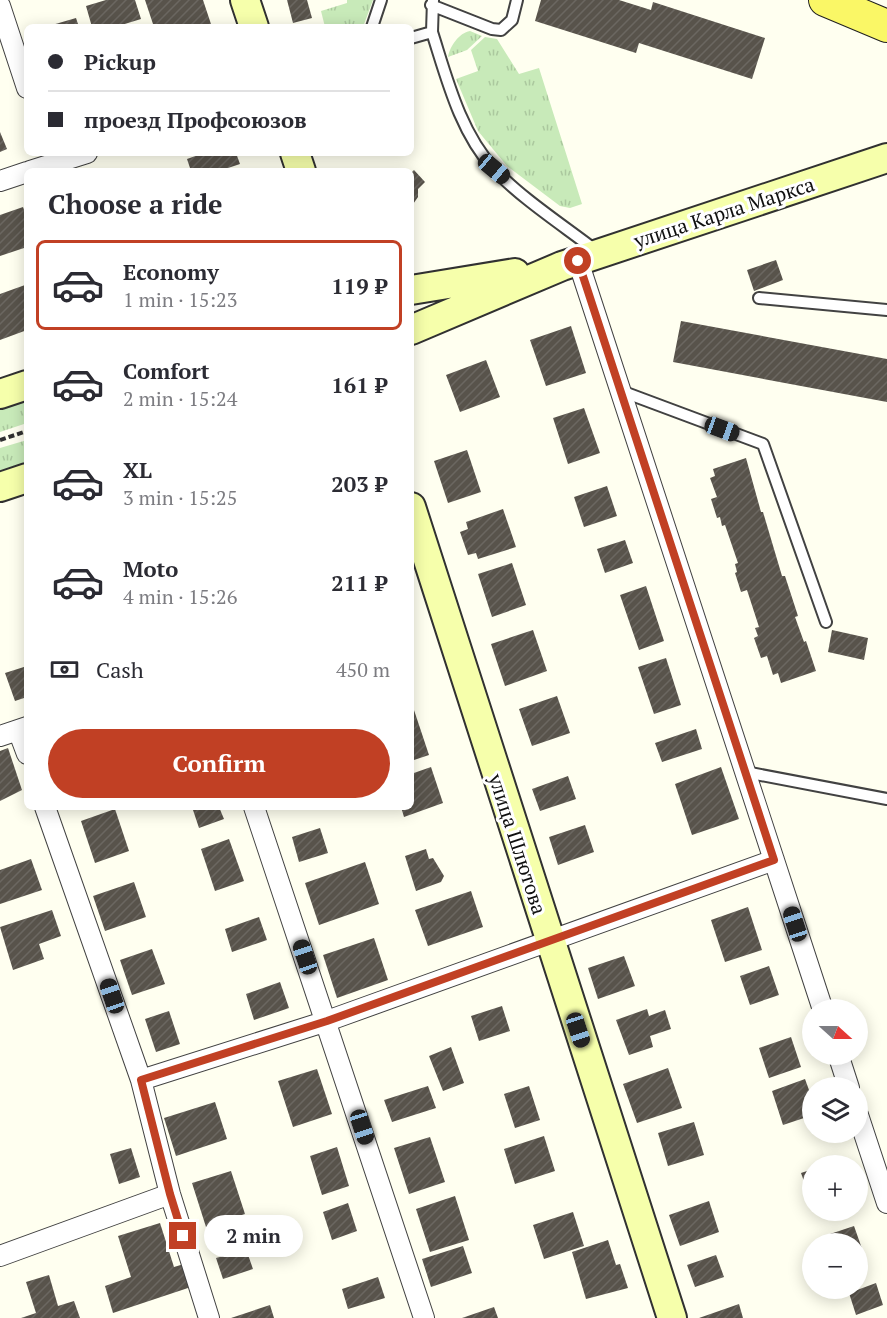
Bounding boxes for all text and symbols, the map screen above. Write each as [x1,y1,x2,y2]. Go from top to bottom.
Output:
text: Pickup [84,47,156,76]
text: проезд Профсоюзов [84,105,307,134]
car [474,151,514,187]
street label: улица Карла Маркса [629,170,818,254]
text: Choose a ride [48,186,223,222]
route start [564,247,591,274]
text: Economy [123,257,219,286]
icon: car [51,258,105,312]
text: 119 ₽ [331,271,387,300]
text: 1 min · 15:23 [123,286,237,313]
text: Comfort [123,356,209,385]
icon: car [51,357,105,411]
text: 161 ₽ [331,370,387,399]
text: 2 min · 15:24 [123,385,237,412]
car [702,414,742,444]
text: XL [123,455,152,484]
icon: car [51,456,105,510]
text: 203 ₽ [331,469,387,498]
text: 3 min · 15:25 [123,484,237,511]
text: Moto [123,554,178,583]
icon: car [51,555,105,609]
text: 211 ₽ [331,568,387,597]
text: 4 min · 15:26 [123,583,237,610]
icon: cash [48,653,81,686]
text: Cash [96,655,144,684]
text: 450 m [336,656,390,683]
button: Confirm [48,729,390,798]
street label: улица Шлютова [482,769,553,918]
car [781,904,809,944]
car [291,937,319,977]
car [98,976,126,1016]
north arrow [802,999,868,1065]
map controls [802,999,868,1299]
car [564,1010,592,1050]
button: layers [802,1077,868,1143]
car [348,1107,376,1147]
button: + [802,1155,868,1221]
callout: 2 min [204,1215,303,1257]
route end [169,1222,196,1249]
text: 2 min [226,1222,281,1249]
button: − [802,1233,868,1299]

